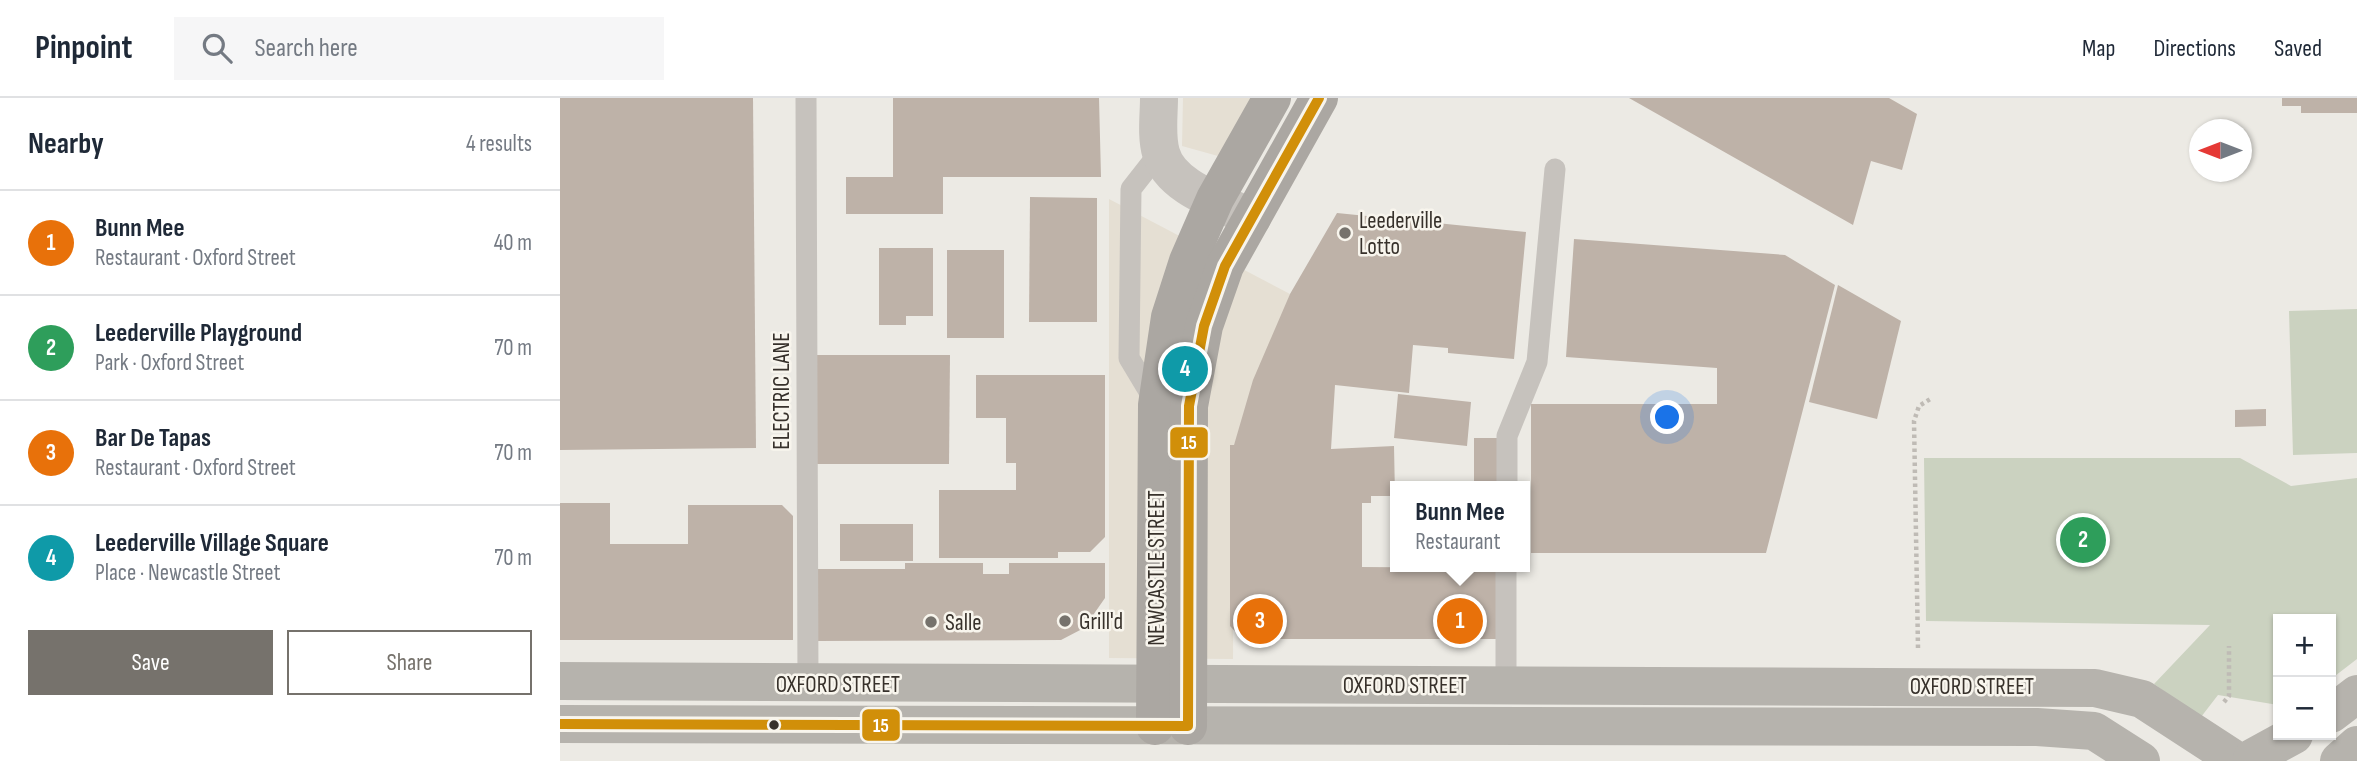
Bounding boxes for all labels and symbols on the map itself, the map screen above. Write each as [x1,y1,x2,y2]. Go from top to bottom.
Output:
north arrow [2189,119,2252,182]
place label: Leederville Lotto [1359,207,1442,261]
marker: Leederville Lotto [1337,225,1353,241]
street label: ELECTRIC LANE [768,332,796,450]
pin: 4 [1162,343,1208,395]
your location [1650,400,1684,434]
line badge: 15 [1169,426,1209,459]
text: 15 [1181,432,1197,455]
street label: NEWCASTLE STREET [1143,490,1171,646]
pin: 2 [2060,514,2106,566]
pin: 3 [1237,595,1283,647]
pin: 1 [1437,595,1483,647]
place label: Grill'd [1079,608,1123,636]
place label: Salle [945,609,982,637]
marker: Grill'd [1057,613,1073,629]
marker: Salle [923,614,939,630]
street label: OXFORD STREET [776,671,900,699]
street label: OXFORD STREET [1343,672,1467,700]
street label: OXFORD STREET [1910,673,2034,701]
line badge: 15 [861,708,901,742]
text: 15 [873,715,889,738]
unlabelled marker [767,718,781,732]

